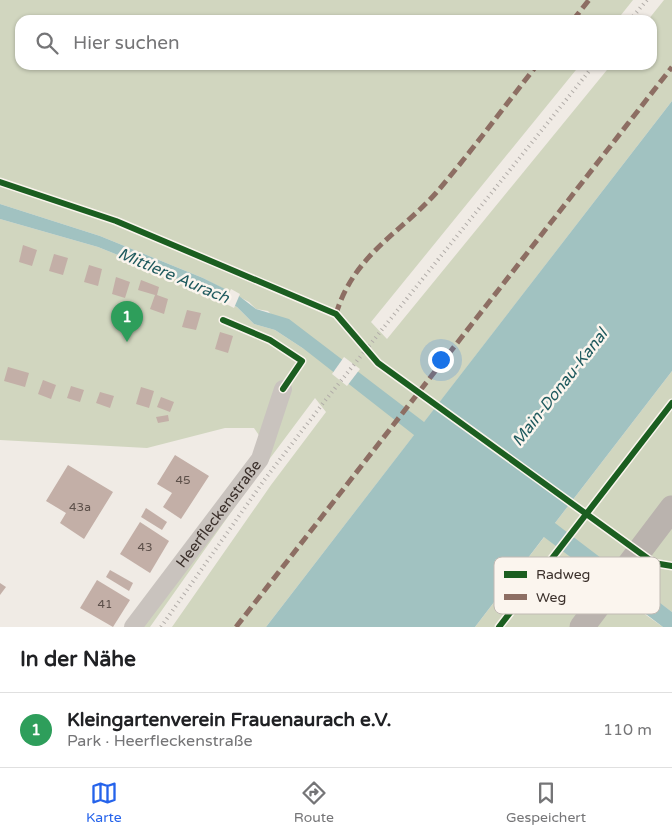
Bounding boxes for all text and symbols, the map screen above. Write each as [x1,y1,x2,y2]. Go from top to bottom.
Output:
search box [15,15,657,70]
icon: search [33,29,61,57]
text: Hier suchen [73,32,180,54]
water label: Mittlere Aurach [115,244,233,309]
pin: 1 [111,301,143,342]
water label: Main-Donau-Kanal [508,323,613,450]
your location [428,347,454,373]
street label: Heerfleckenstraße [172,456,265,571]
house number: 45 [175,473,191,487]
house number: 43a [69,500,91,514]
house number: 43 [137,540,153,554]
legend [494,557,660,614]
text: Radweg [536,566,590,583]
text: Weg [536,589,566,606]
house number: 41 [97,597,113,611]
text: In der Nähe [20,647,136,672]
text: Kleingartenverein Frauenaurach e.V. [67,709,391,731]
text: 1 [31,720,41,740]
text: 110 m [603,720,652,740]
text: Park · Heerfleckenstraße [67,731,253,751]
tab: Karte [86,779,122,826]
tab: Route [294,779,334,826]
tab: Gespeichert [506,779,586,826]

